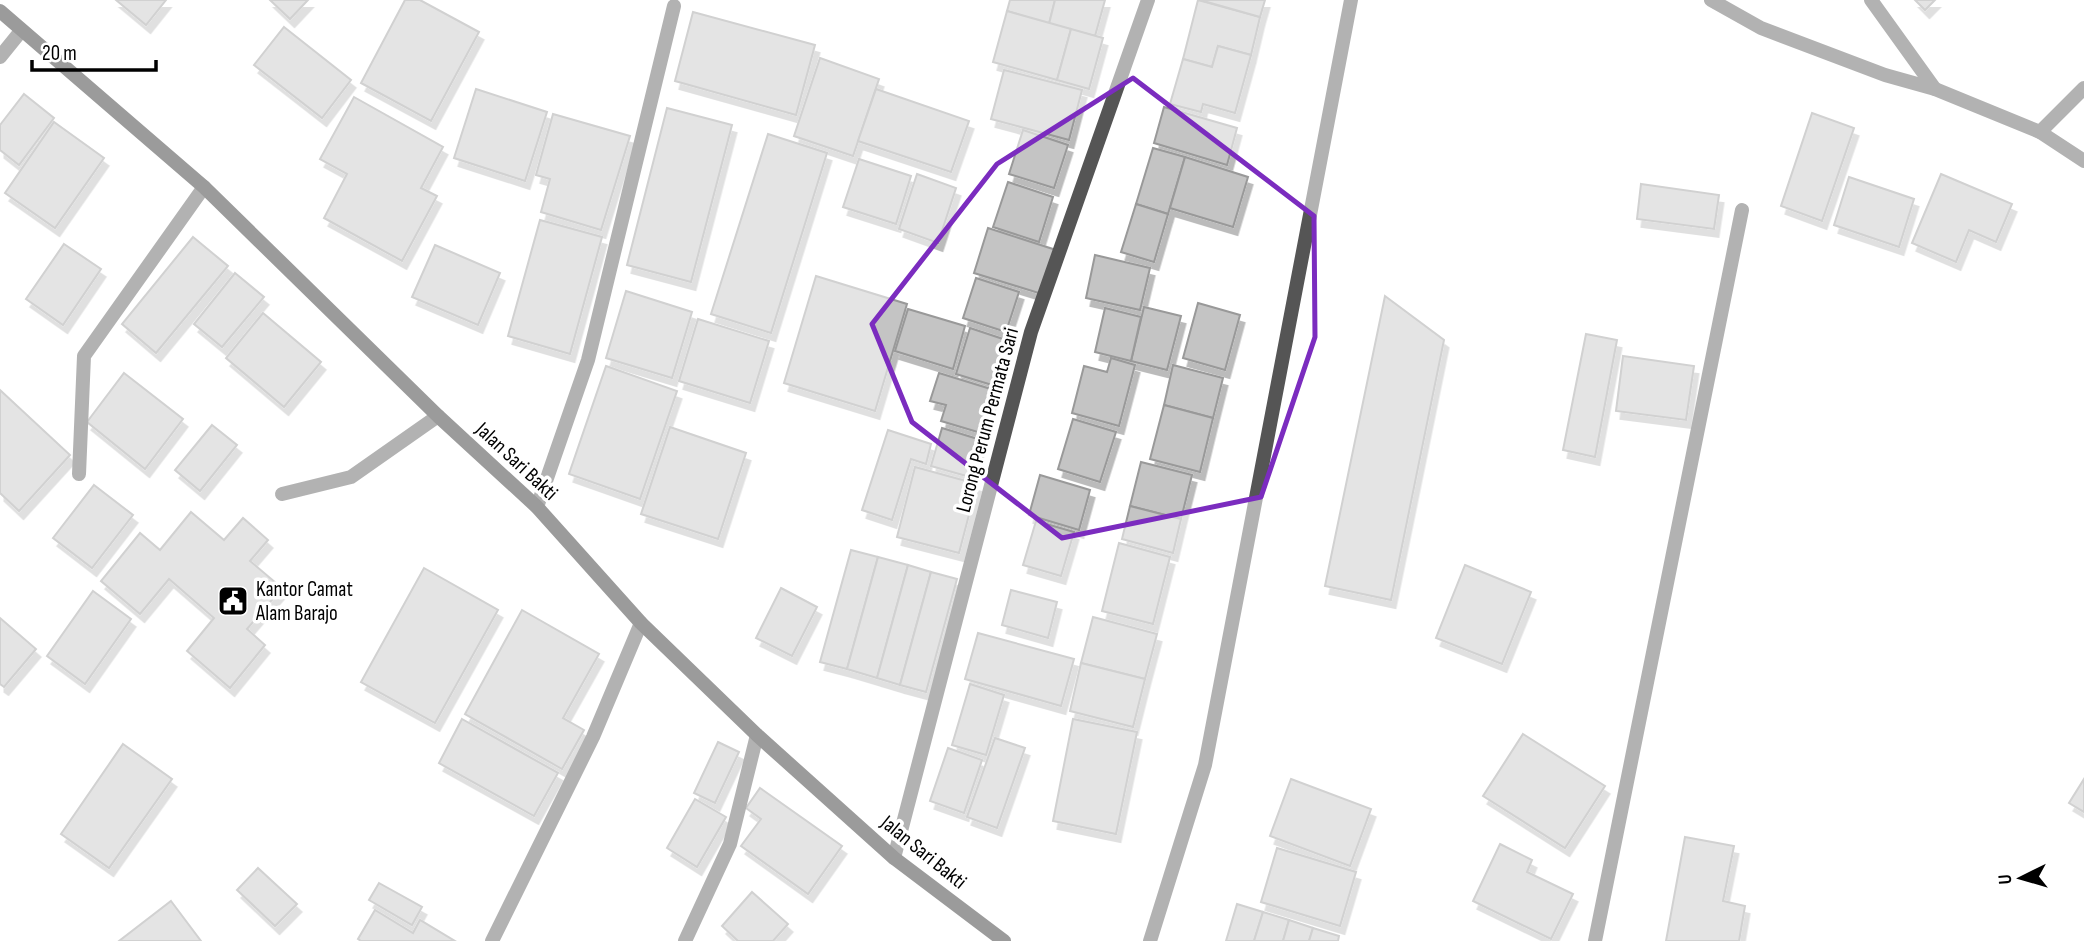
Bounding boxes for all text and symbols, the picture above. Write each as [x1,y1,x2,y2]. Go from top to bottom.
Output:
scale bar [32,28,156,72]
text: 20 m [42,41,77,66]
street label: Lorong Perum Permata Sari [951,325,1024,515]
street label: Jalan Sari Bakti [470,416,563,506]
place label: Kantor Camat Alam Barajo [255,577,353,626]
public building icon: Kantor Camat Alam Barajo [216,584,250,618]
street label: Jalan Sari Bakti [875,810,972,894]
north arrow [1986,843,2056,913]
text: U [1994,873,2017,885]

